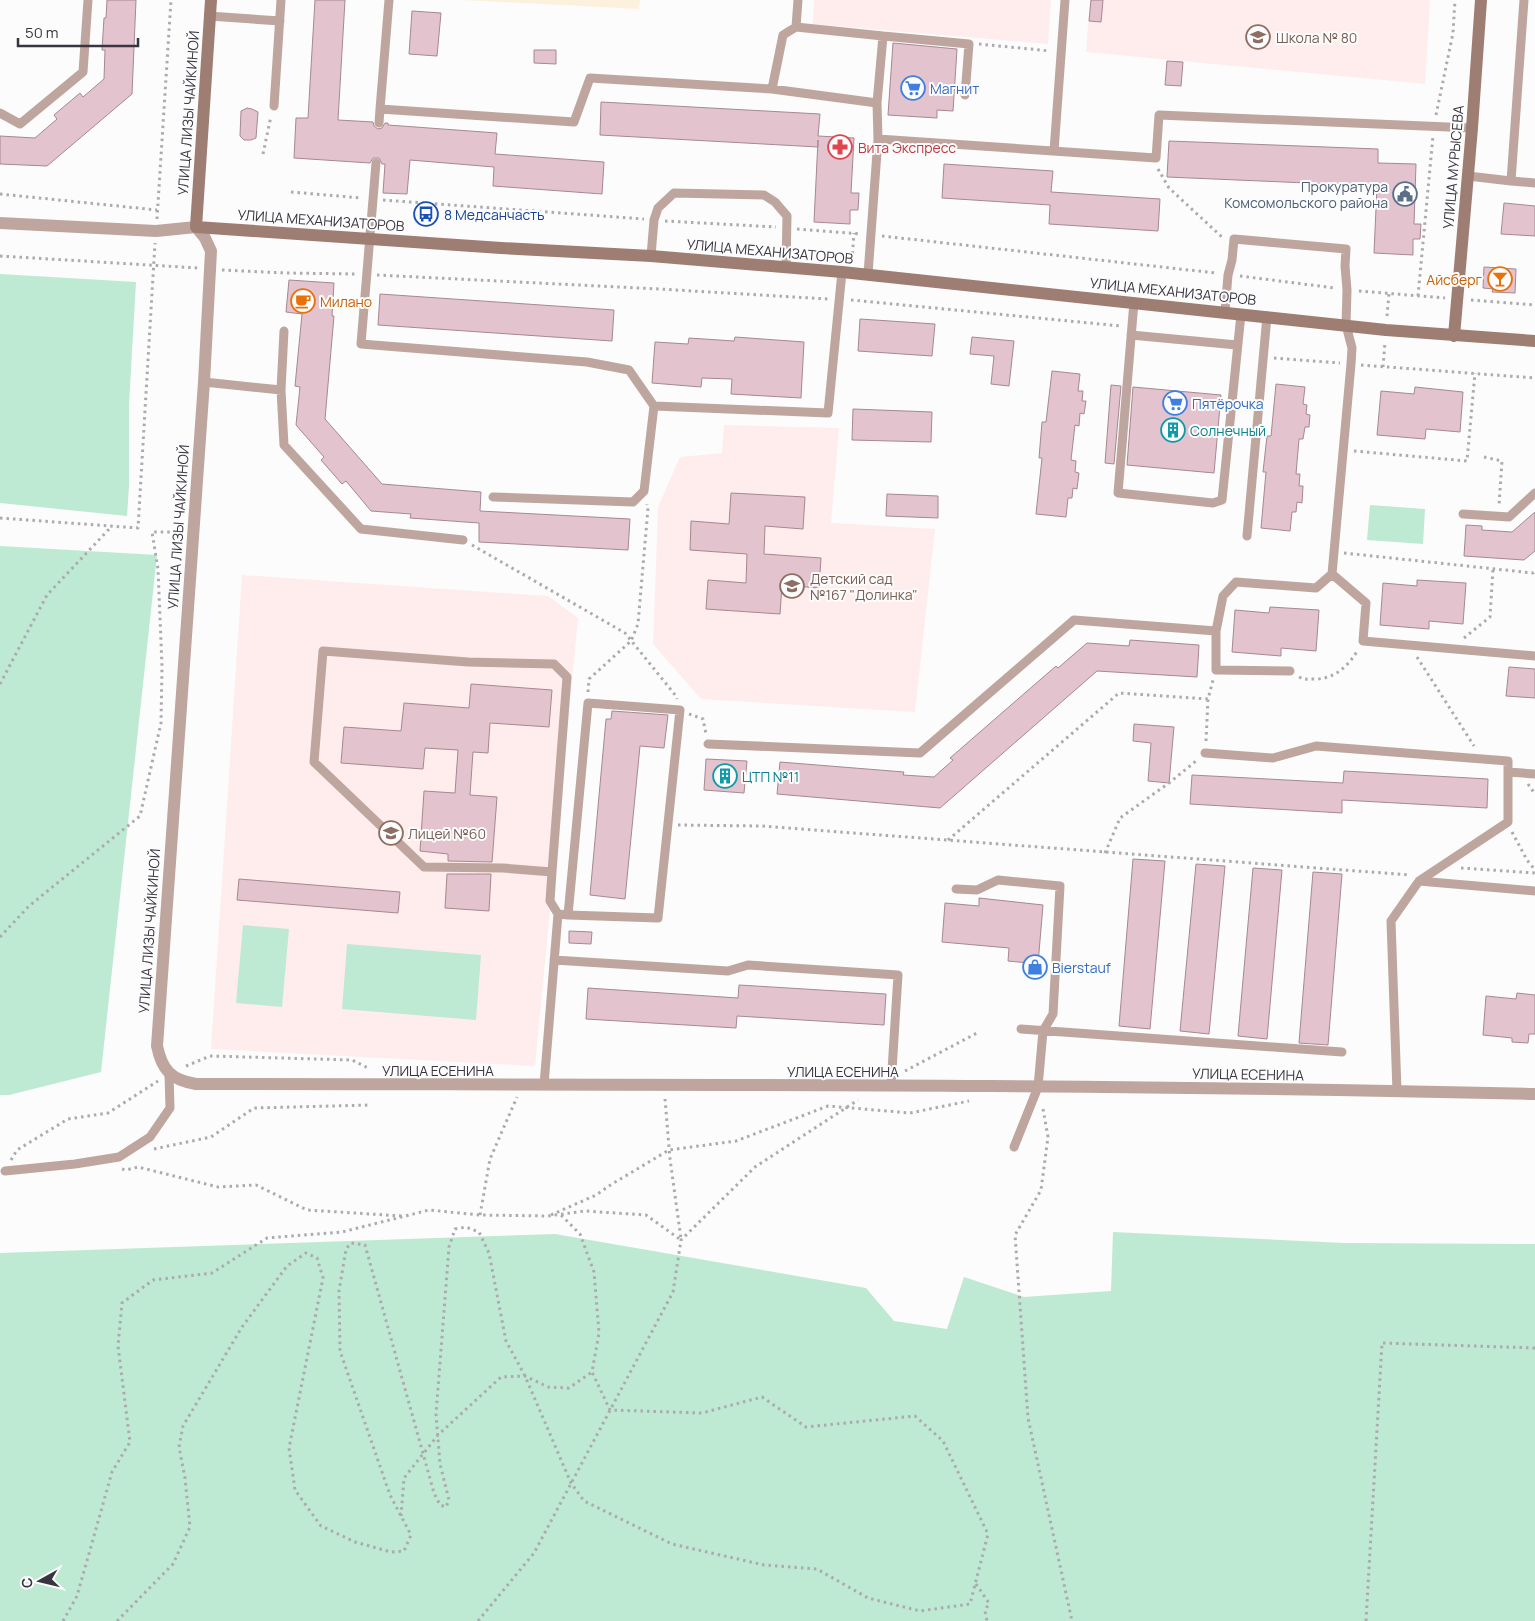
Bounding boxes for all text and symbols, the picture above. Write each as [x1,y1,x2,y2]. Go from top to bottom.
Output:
scale bar [18,15,138,47]
text: 50 m [25,22,59,43]
school or university icon: Школа № 80 [1245,24,1271,50]
place label: Школа № 80 [1276,28,1357,47]
street label: УЛИЦА ЛИЗЫ ЧАЙКИНОЙ [173,30,203,196]
supermarket icon: Магнит [900,75,926,101]
place label: Магнит [930,79,979,98]
street label: УЛИЦА МУРЫСЕВА [1438,104,1468,230]
pharmacy icon: Вита Экспресс [827,134,853,160]
place label: Вита Экспресс [858,138,956,157]
place label: Прокуратура Комсомольского района [1224,177,1388,212]
public building icon: Прокуратура Комсомольского района [1392,181,1418,207]
bus stop icon: 8 Медсанчасть [413,201,439,227]
street label: УЛИЦА МЕХАНИЗАТОРОВ [237,205,405,235]
place label: 8 Медсанчасть [444,205,545,224]
street label: УЛИЦА МЕХАНИЗАТОРОВ [686,234,854,268]
bar icon: Айсберг [1487,266,1513,292]
place label: Айсберг [1426,270,1482,289]
street label: УЛИЦА МЕХАНИЗАТОРОВ [1089,273,1257,309]
cafe icon: Милано [290,288,316,314]
place label: Милано [320,292,372,311]
supermarket icon: Пятёрочка [1162,390,1188,416]
place label: Пятёрочка [1192,394,1264,413]
building icon: Солнечный [1160,417,1186,443]
place label: Солнечный [1190,421,1266,440]
street label: УЛИЦА ЛИЗЫ ЧАЙКИНОЙ [163,444,193,610]
place label: Детский сад №167 "Долинка" [810,569,918,604]
school or university icon: Детский сад №167 "Долинка" [779,573,805,599]
building icon: ЦТП №11 [712,763,738,789]
place label: ЦТП №11 [742,767,799,786]
school or university icon: Лицей №60 [378,820,404,846]
place label: Лицей №60 [408,824,486,843]
street label: УЛИЦА ЛИЗЫ ЧАЙКИНОЙ [134,848,164,1014]
shop icon: Bierstauf [1022,954,1048,980]
place label: Bierstauf [1052,958,1111,977]
street label: УЛИЦА ЕСЕНИНА [382,1061,494,1080]
street label: УЛИЦА ЕСЕНИНА [787,1062,899,1081]
street label: УЛИЦА ЕСЕНИНА [1192,1064,1304,1084]
north arrow [15,1556,65,1606]
text: С [17,1576,37,1589]

